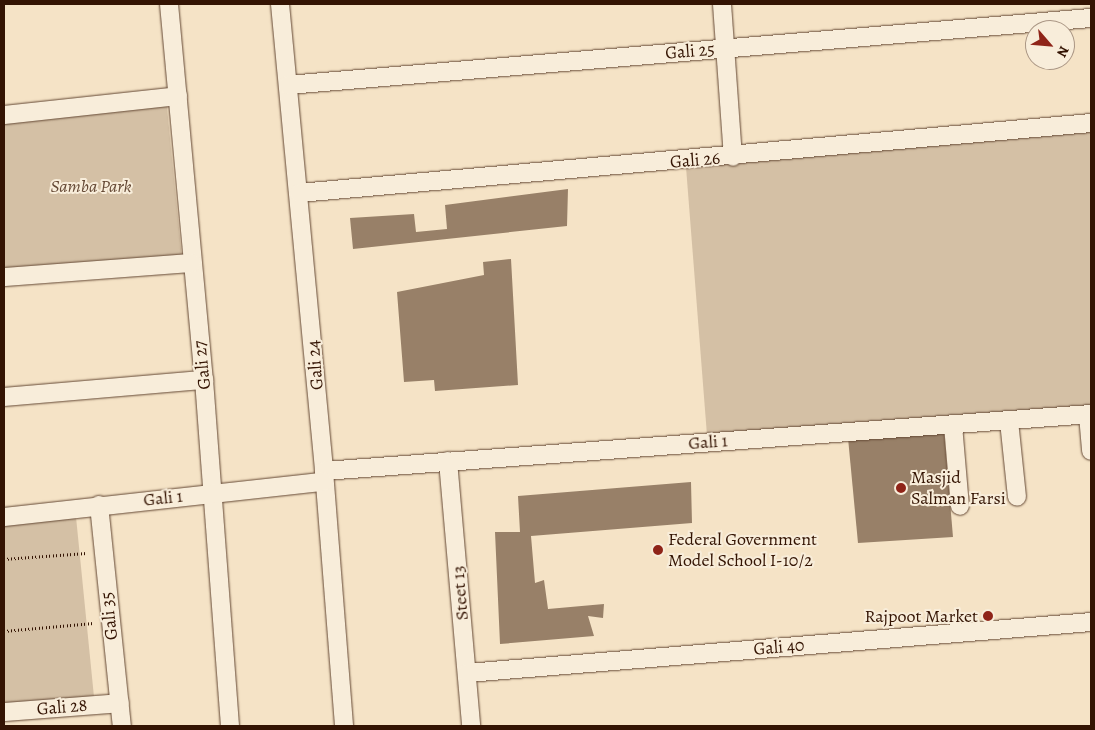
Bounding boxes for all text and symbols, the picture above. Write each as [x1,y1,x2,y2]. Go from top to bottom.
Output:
north arrow [1025,20,1075,70]
street label: Gali 25 [664,38,716,64]
text: N [1052,43,1074,60]
street label: Gali 26 [669,147,721,173]
park label: Samba Park [50,175,132,197]
street label: Gali 27 [189,339,215,391]
street label: Gali 24 [302,339,328,391]
street label: Gali 1 [688,430,728,454]
place label: Masjid Salman Farsi [911,467,1006,509]
marker: Masjid Salman Farsi [895,482,907,494]
street label: Gali 1 [142,485,184,511]
place label: Federal Government Model School I-10/2 [668,529,817,572]
marker: Federal Government Model School I-10/2 [652,544,664,556]
street label: Steet 13 [447,565,473,621]
street label: Gali 35 [96,591,122,641]
place label: Rajpoot Market [865,605,978,627]
marker: Rajpoot Market [982,610,994,622]
street label: Gali 40 [753,634,805,660]
street label: Gali 28 [36,694,88,720]

